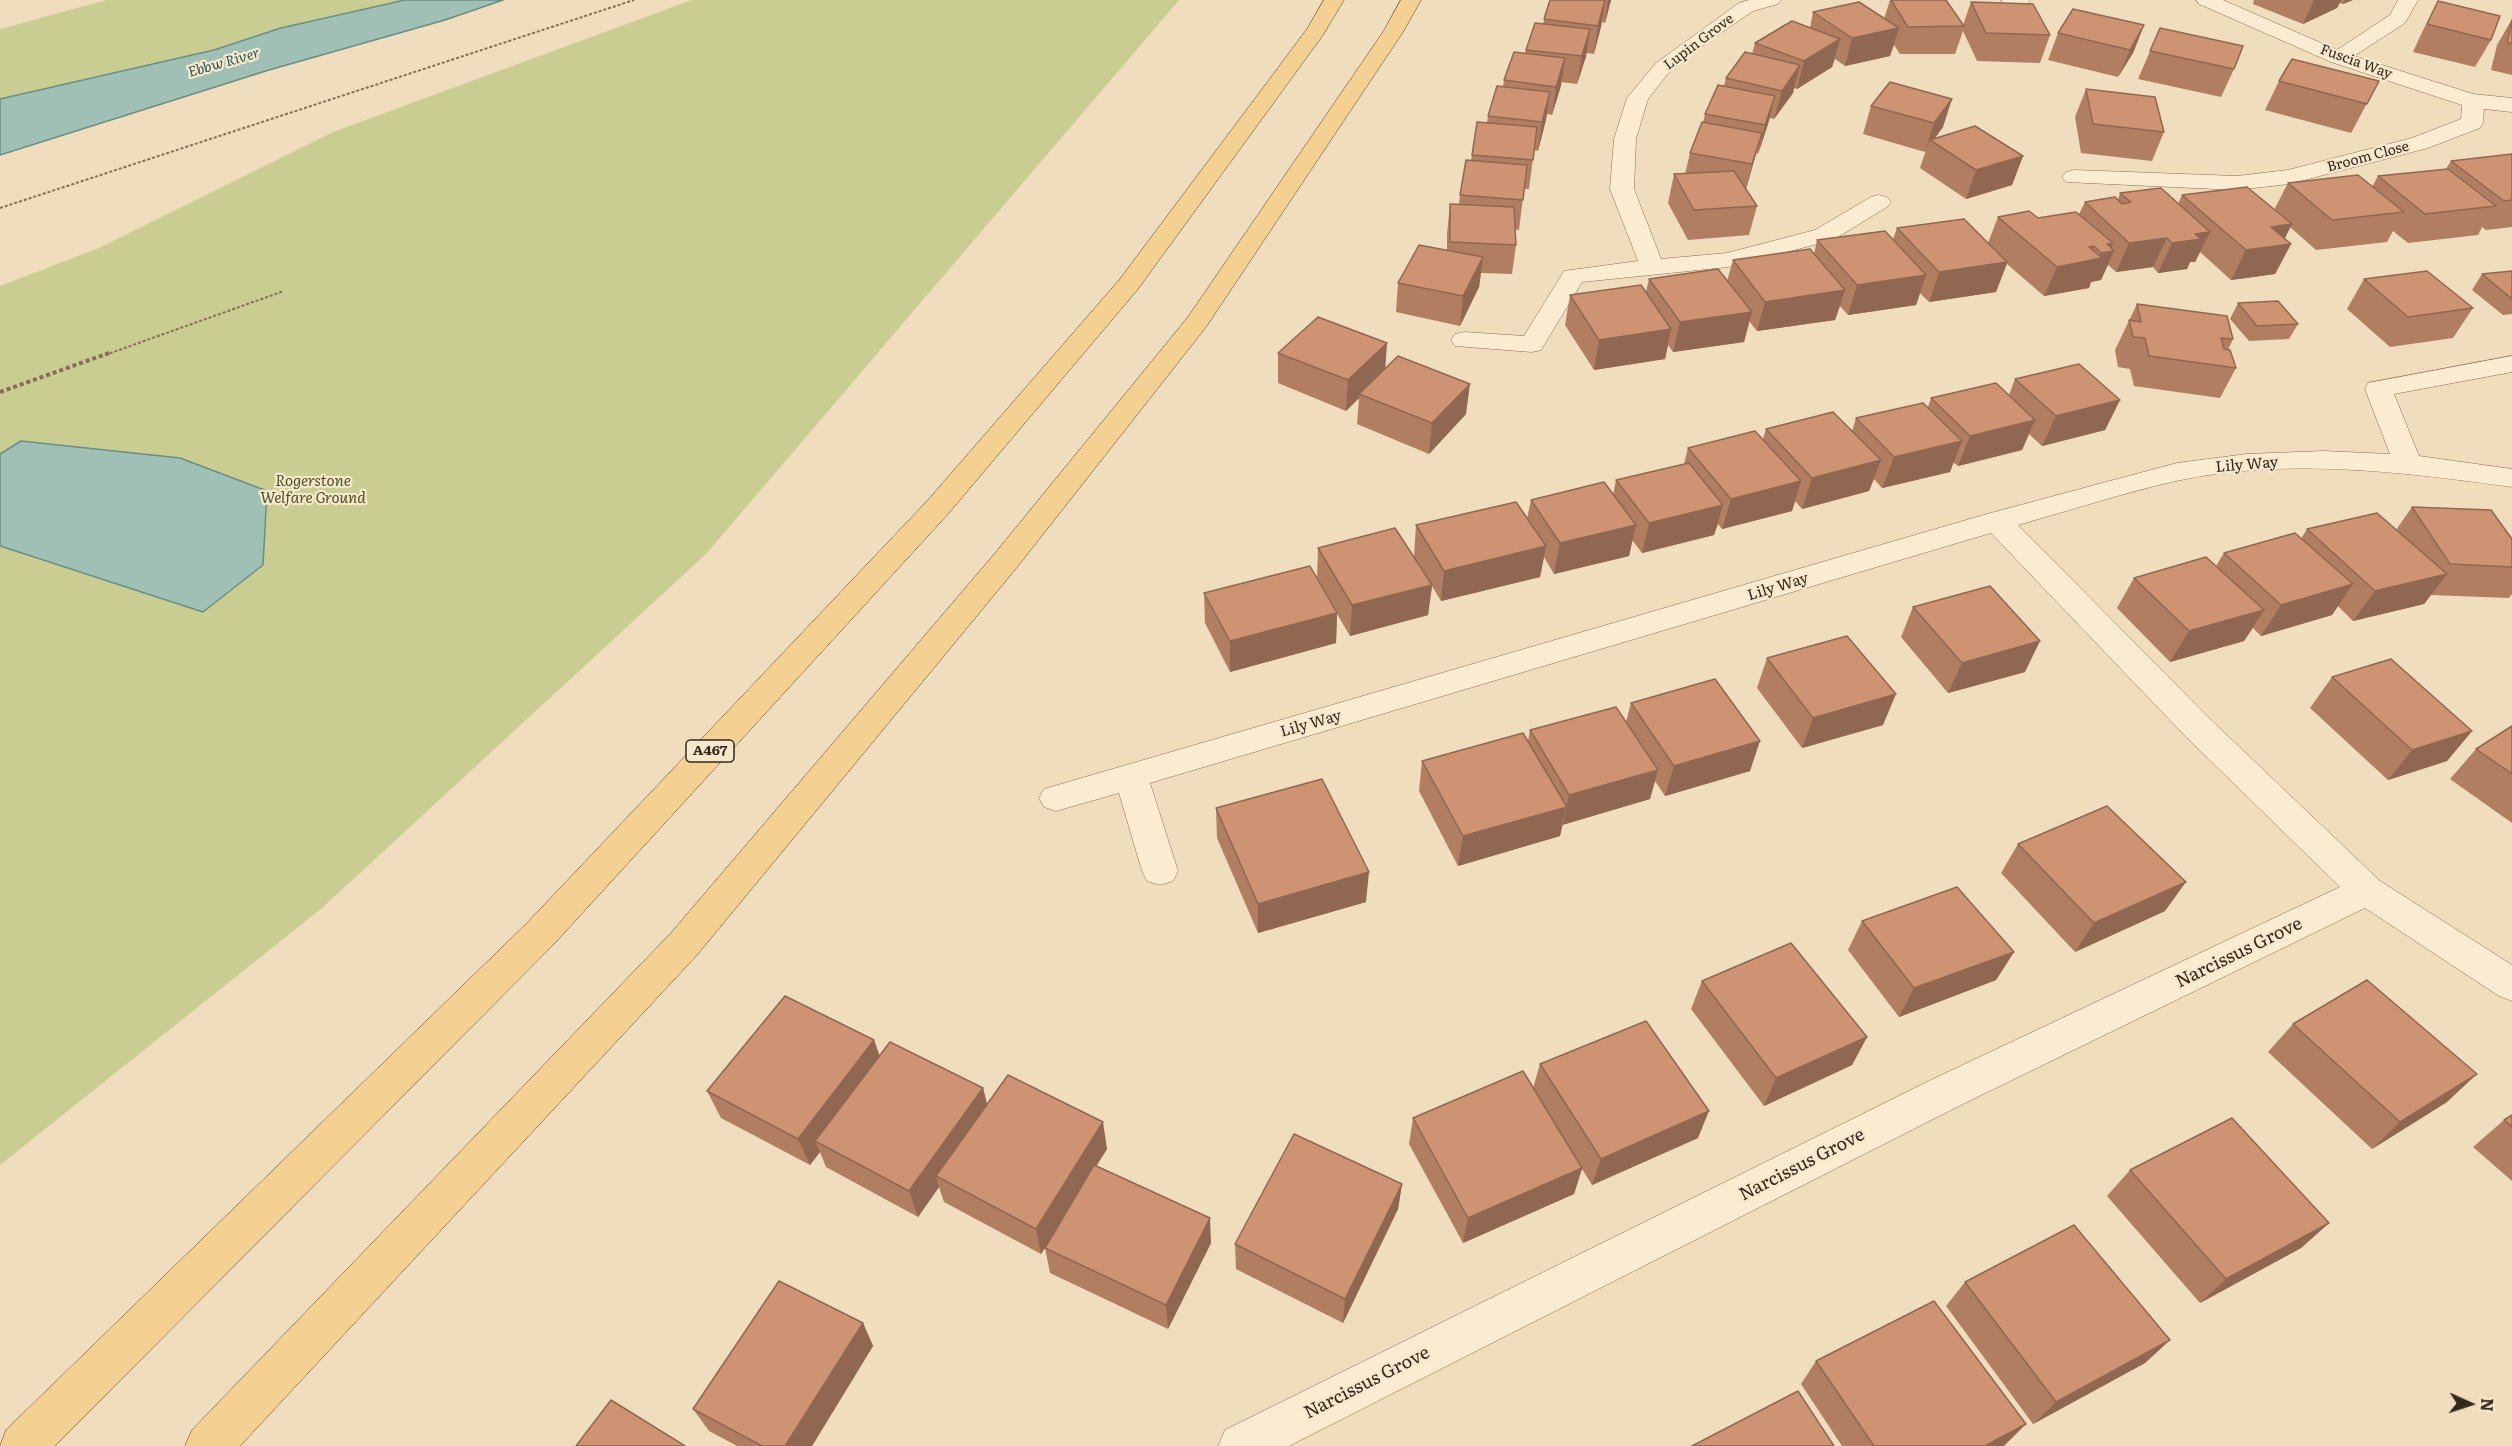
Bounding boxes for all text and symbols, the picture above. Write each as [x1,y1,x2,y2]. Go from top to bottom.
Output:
street label: Lupin Grove [1661,10,1737,74]
street label: Fuscia Way [2318,41,2394,83]
water label: Ebbw River [186,45,262,81]
street label: Broom Close [2325,138,2411,176]
street label: Lily Way [2215,453,2279,477]
park label: Rogerstone Welfare Ground [260,473,366,508]
street label: Lily Way [1745,569,1811,605]
street label: Lily Way [1278,707,1344,741]
road number: A467 [686,740,734,762]
street label: Narcissus Grove [2172,913,2306,993]
street label: Narcissus Grove [1736,1124,1868,1206]
street label: Narcissus Grove [1301,1342,1433,1424]
north arrow [2440,1374,2500,1434]
text: N [2476,1398,2500,1412]

